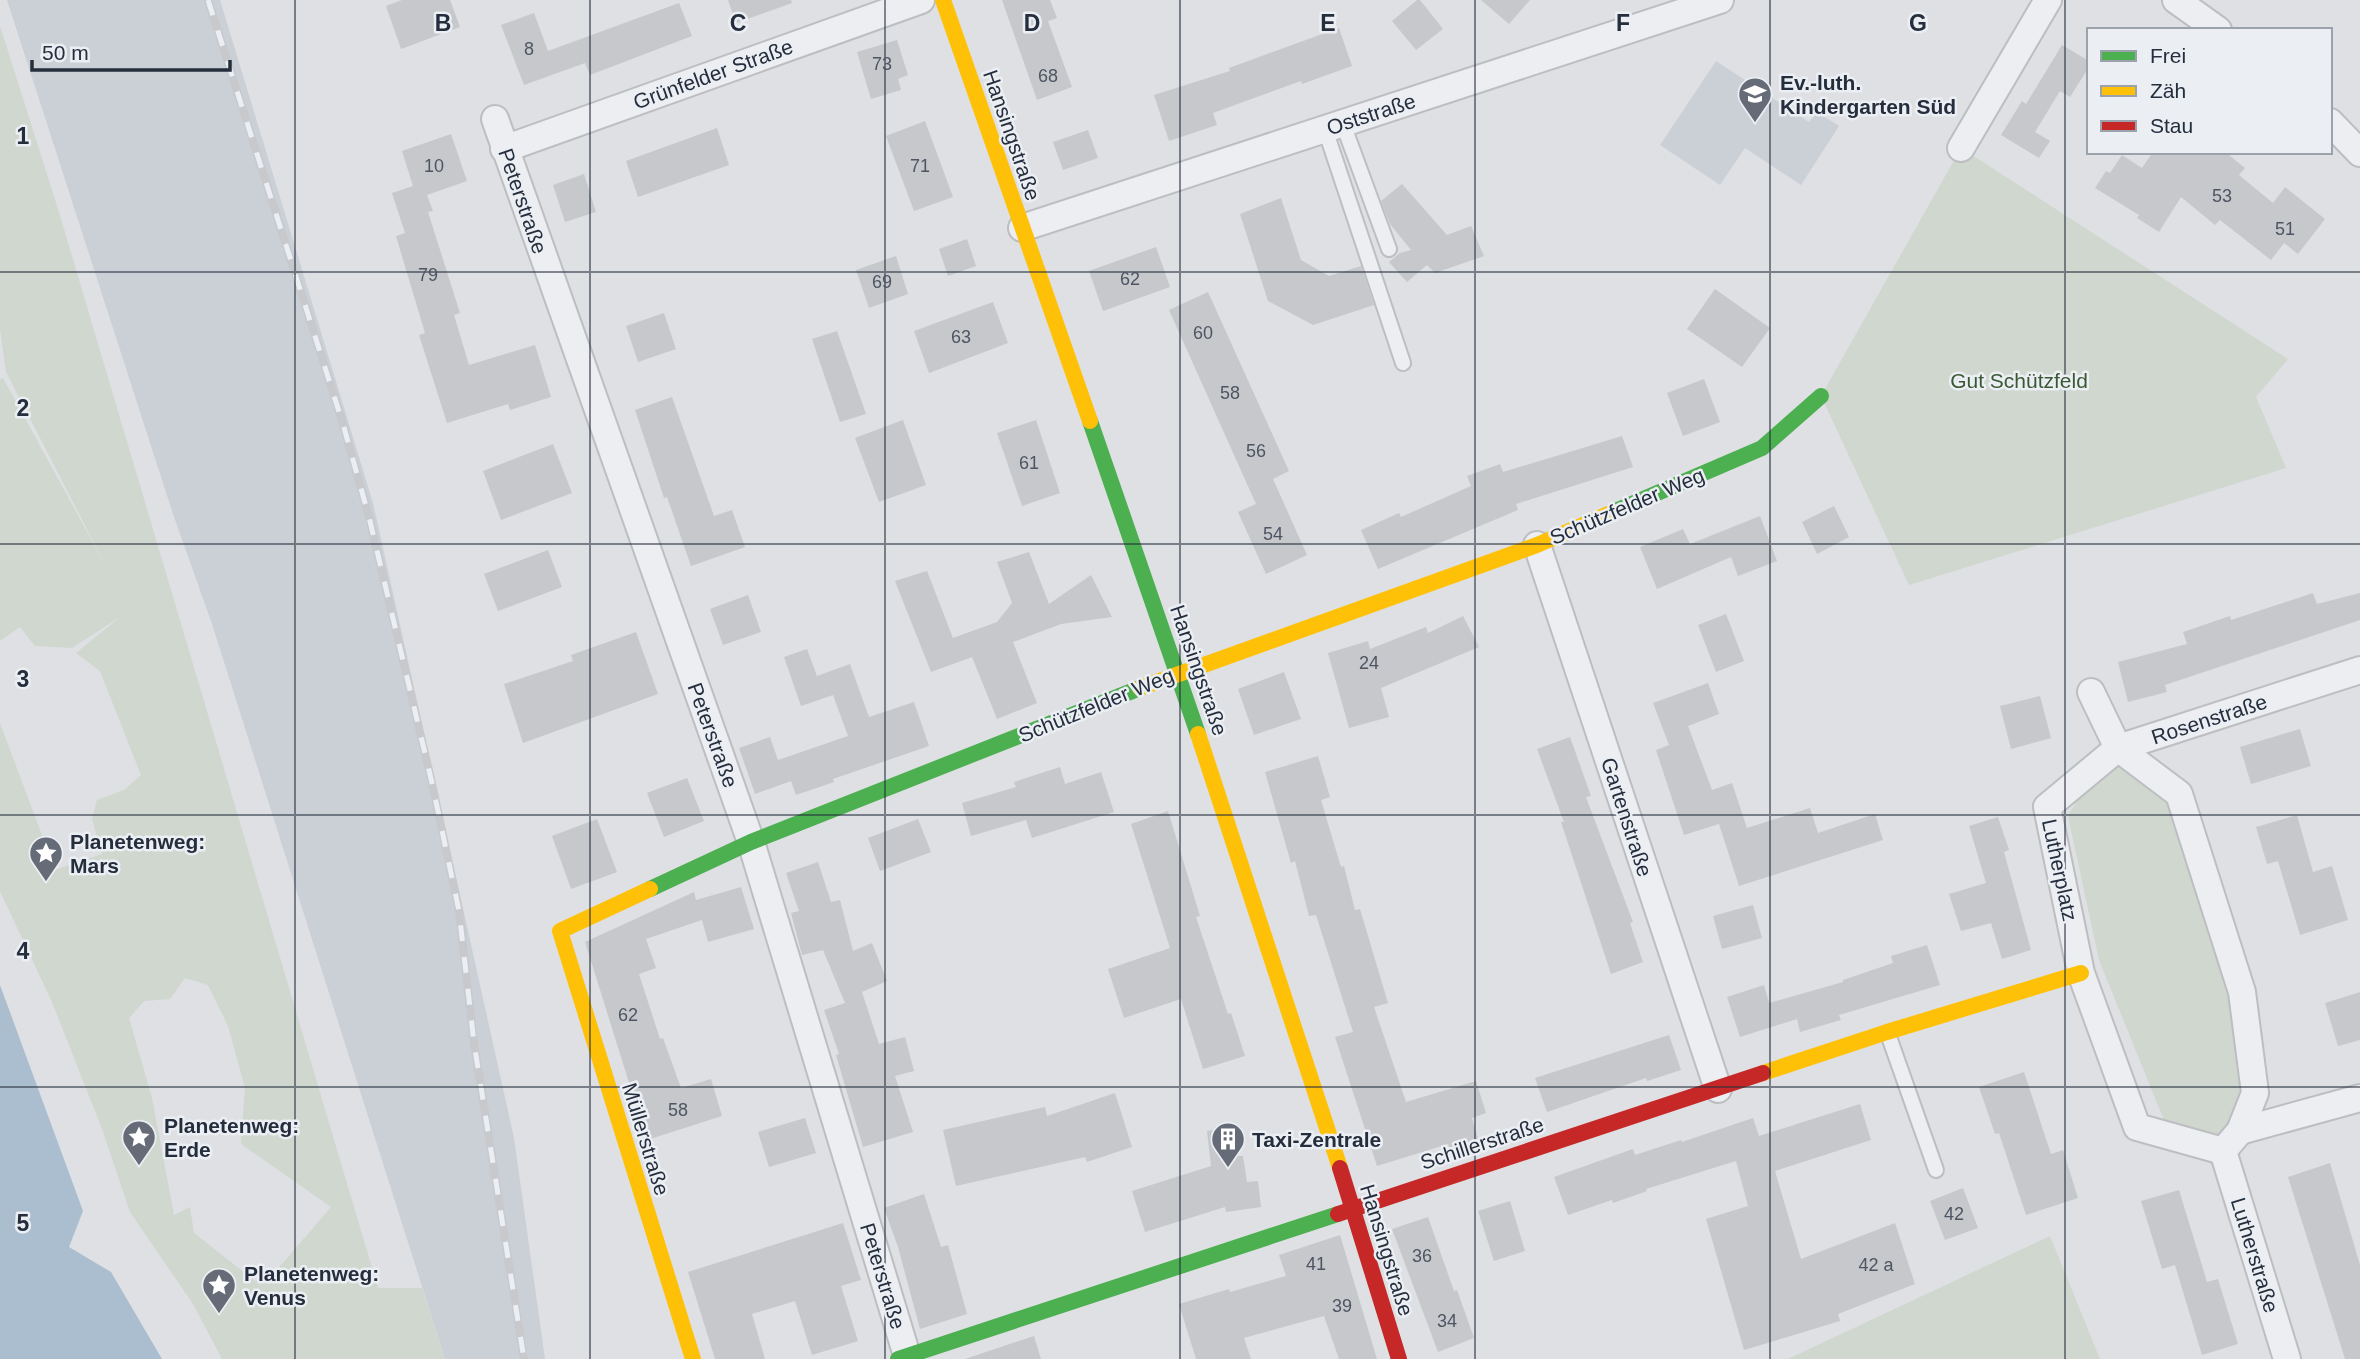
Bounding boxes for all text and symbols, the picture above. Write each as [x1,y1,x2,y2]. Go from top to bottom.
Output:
text: B [435,10,451,36]
text: C [730,10,746,36]
text: D [1024,10,1040,36]
text: E [1320,10,1336,36]
text: F [1616,10,1630,36]
text: G [1909,10,1927,36]
scale bar [32,28,229,72]
legend [2087,28,2332,154]
street label: Grünfelder Straße [630,34,796,114]
house number: 8 [524,39,534,59]
text: 50 m [42,41,89,64]
text: Frei [2150,44,2186,67]
house number: 73 [872,54,892,74]
house number: 68 [1038,66,1058,86]
street label: Hansingstraße [979,67,1045,203]
place label: Ev.-luth. Kindergarten Süd [1780,71,1956,118]
school or university icon: Ev.-luth. Kindergarten Süd [1736,75,1774,124]
text: Zäh [2150,79,2186,102]
street label: Oststraße [1324,89,1418,139]
text: Stau [2150,114,2193,137]
text: 1 [17,123,30,149]
street label: Peterstraße [494,145,552,257]
house number: 10 [424,156,444,176]
house number: 71 [910,156,930,176]
house number: 53 [2212,186,2232,206]
house number: 51 [2275,219,2295,239]
house number: 79 [418,265,438,285]
house number: 62 [1120,269,1140,289]
house number: 69 [872,272,892,292]
house number: 60 [1193,323,1213,343]
house number: 63 [951,327,971,347]
park label: Gut Schützfeld [1950,369,2088,392]
house number: 58 [1220,383,1240,403]
text: 2 [17,395,29,421]
house number: 56 [1246,441,1266,461]
house number: 61 [1019,453,1039,473]
street label: Schützfelder Weg [1546,463,1708,549]
house number: 54 [1263,524,1283,544]
street label: Hansingstraße [1166,602,1232,738]
house number: 24 [1359,653,1379,673]
street label: Schützfelder Weg [1015,663,1177,747]
text: 3 [17,666,29,692]
street label: Peterstraße [683,680,743,790]
street label: Rosenstraße [2148,689,2270,749]
street label: Gartenstraße [1597,755,1657,879]
street label: Lutherplatz [2038,817,2082,923]
place label: Planetenweg: Mars [70,830,205,877]
place icon: Planetenweg: Mars [27,834,65,883]
text: 4 [17,938,30,964]
house number: 62 [618,1005,638,1025]
street label: Müllerstraße [618,1080,674,1198]
house number: 58 [668,1100,688,1120]
street label: Schillerstraße [1417,1112,1547,1174]
place label: Planetenweg: Erde [164,1114,299,1161]
place icon: Planetenweg: Erde [120,1118,158,1167]
building icon: Taxi-Zentrale [1209,1120,1247,1169]
place label: Taxi-Zentrale [1252,1128,1381,1151]
street label: Hansingstraße [1356,1181,1418,1319]
street label: Lutherstraße [2227,1195,2283,1315]
house number: 42 [1944,1204,1964,1224]
text: 5 [17,1210,30,1236]
street label: Peterstraße [856,1220,910,1332]
house number: 36 [1412,1246,1432,1266]
house number: 41 [1306,1254,1326,1274]
house number: 42 a [1858,1255,1894,1275]
place label: Planetenweg: Venus [244,1262,379,1309]
place icon: Planetenweg: Venus [200,1266,238,1315]
house number: 39 [1332,1296,1352,1316]
house number: 34 [1437,1311,1457,1331]

